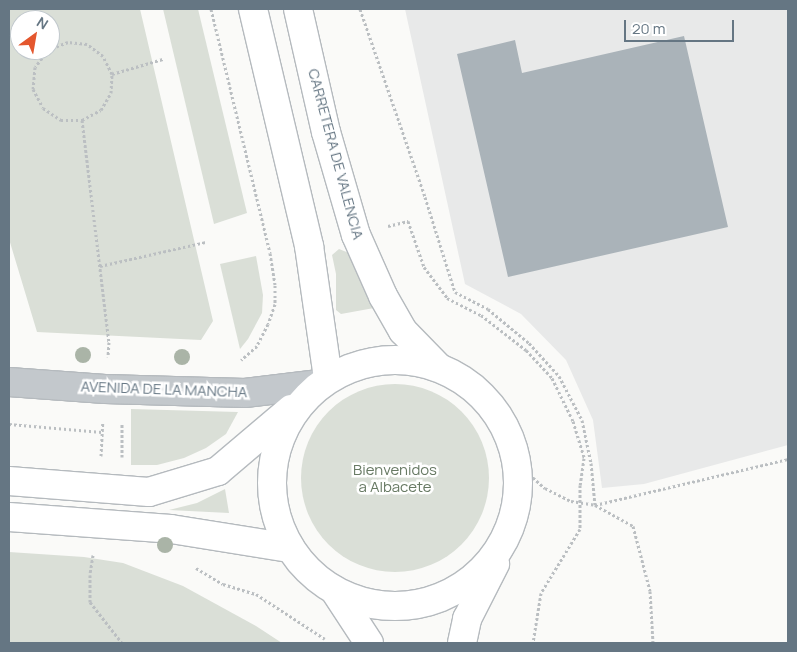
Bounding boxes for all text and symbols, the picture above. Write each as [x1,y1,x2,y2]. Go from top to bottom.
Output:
north arrow [10,10,60,60]
scale bar [627,10,737,42]
text: N [33,12,52,33]
text: 20 m [632,18,665,39]
street label: CARRETERA DE VALENCIA [305,67,367,241]
street label: AVENIDA DE LA MANCHA [80,377,248,401]
park label: Bienvenidos a Albacete [353,460,437,495]

